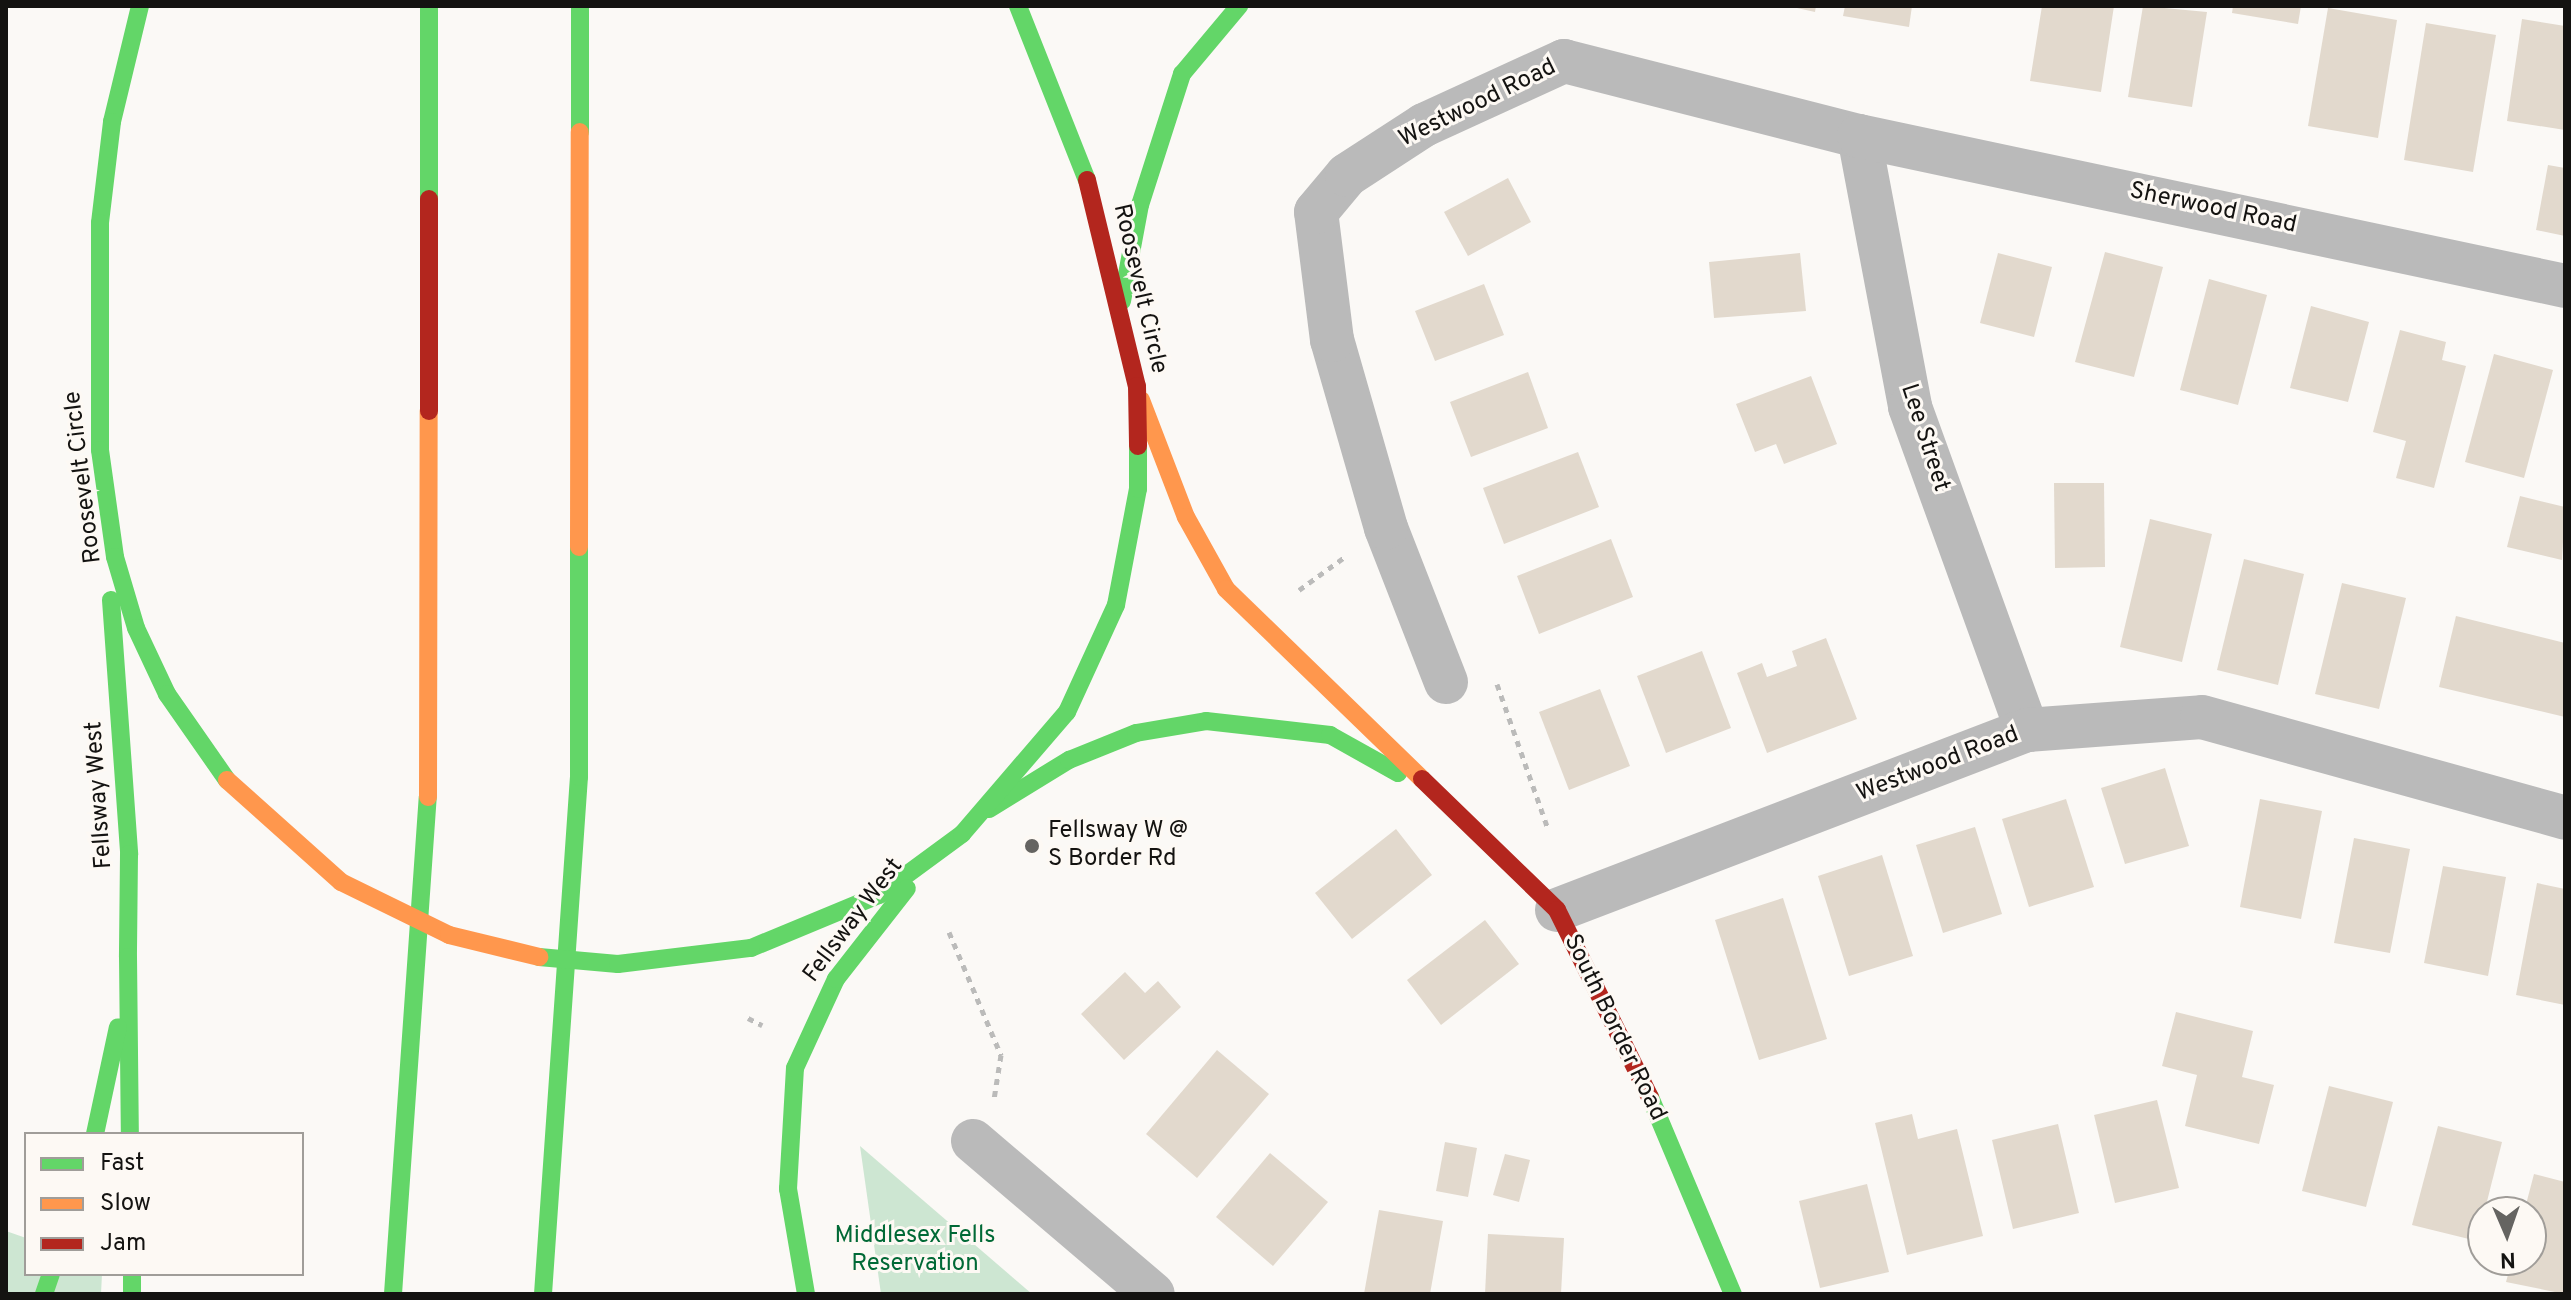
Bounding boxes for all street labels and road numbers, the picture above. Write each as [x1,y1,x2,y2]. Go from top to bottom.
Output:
street label: Westwood Road [1395,54,1561,154]
street label: Sherwood Road [2127,177,2299,241]
street label: Roosevelt Circle [1105,201,1173,377]
street label: Lee Street [1893,381,1955,495]
street label: Roosevelt Circle [59,389,109,565]
street label: Fellsway West [80,720,120,870]
street label: Westwood Road [1853,721,2023,809]
street label: Fellsway West [798,853,910,989]
street label: South Border Road [1556,930,1672,1126]

